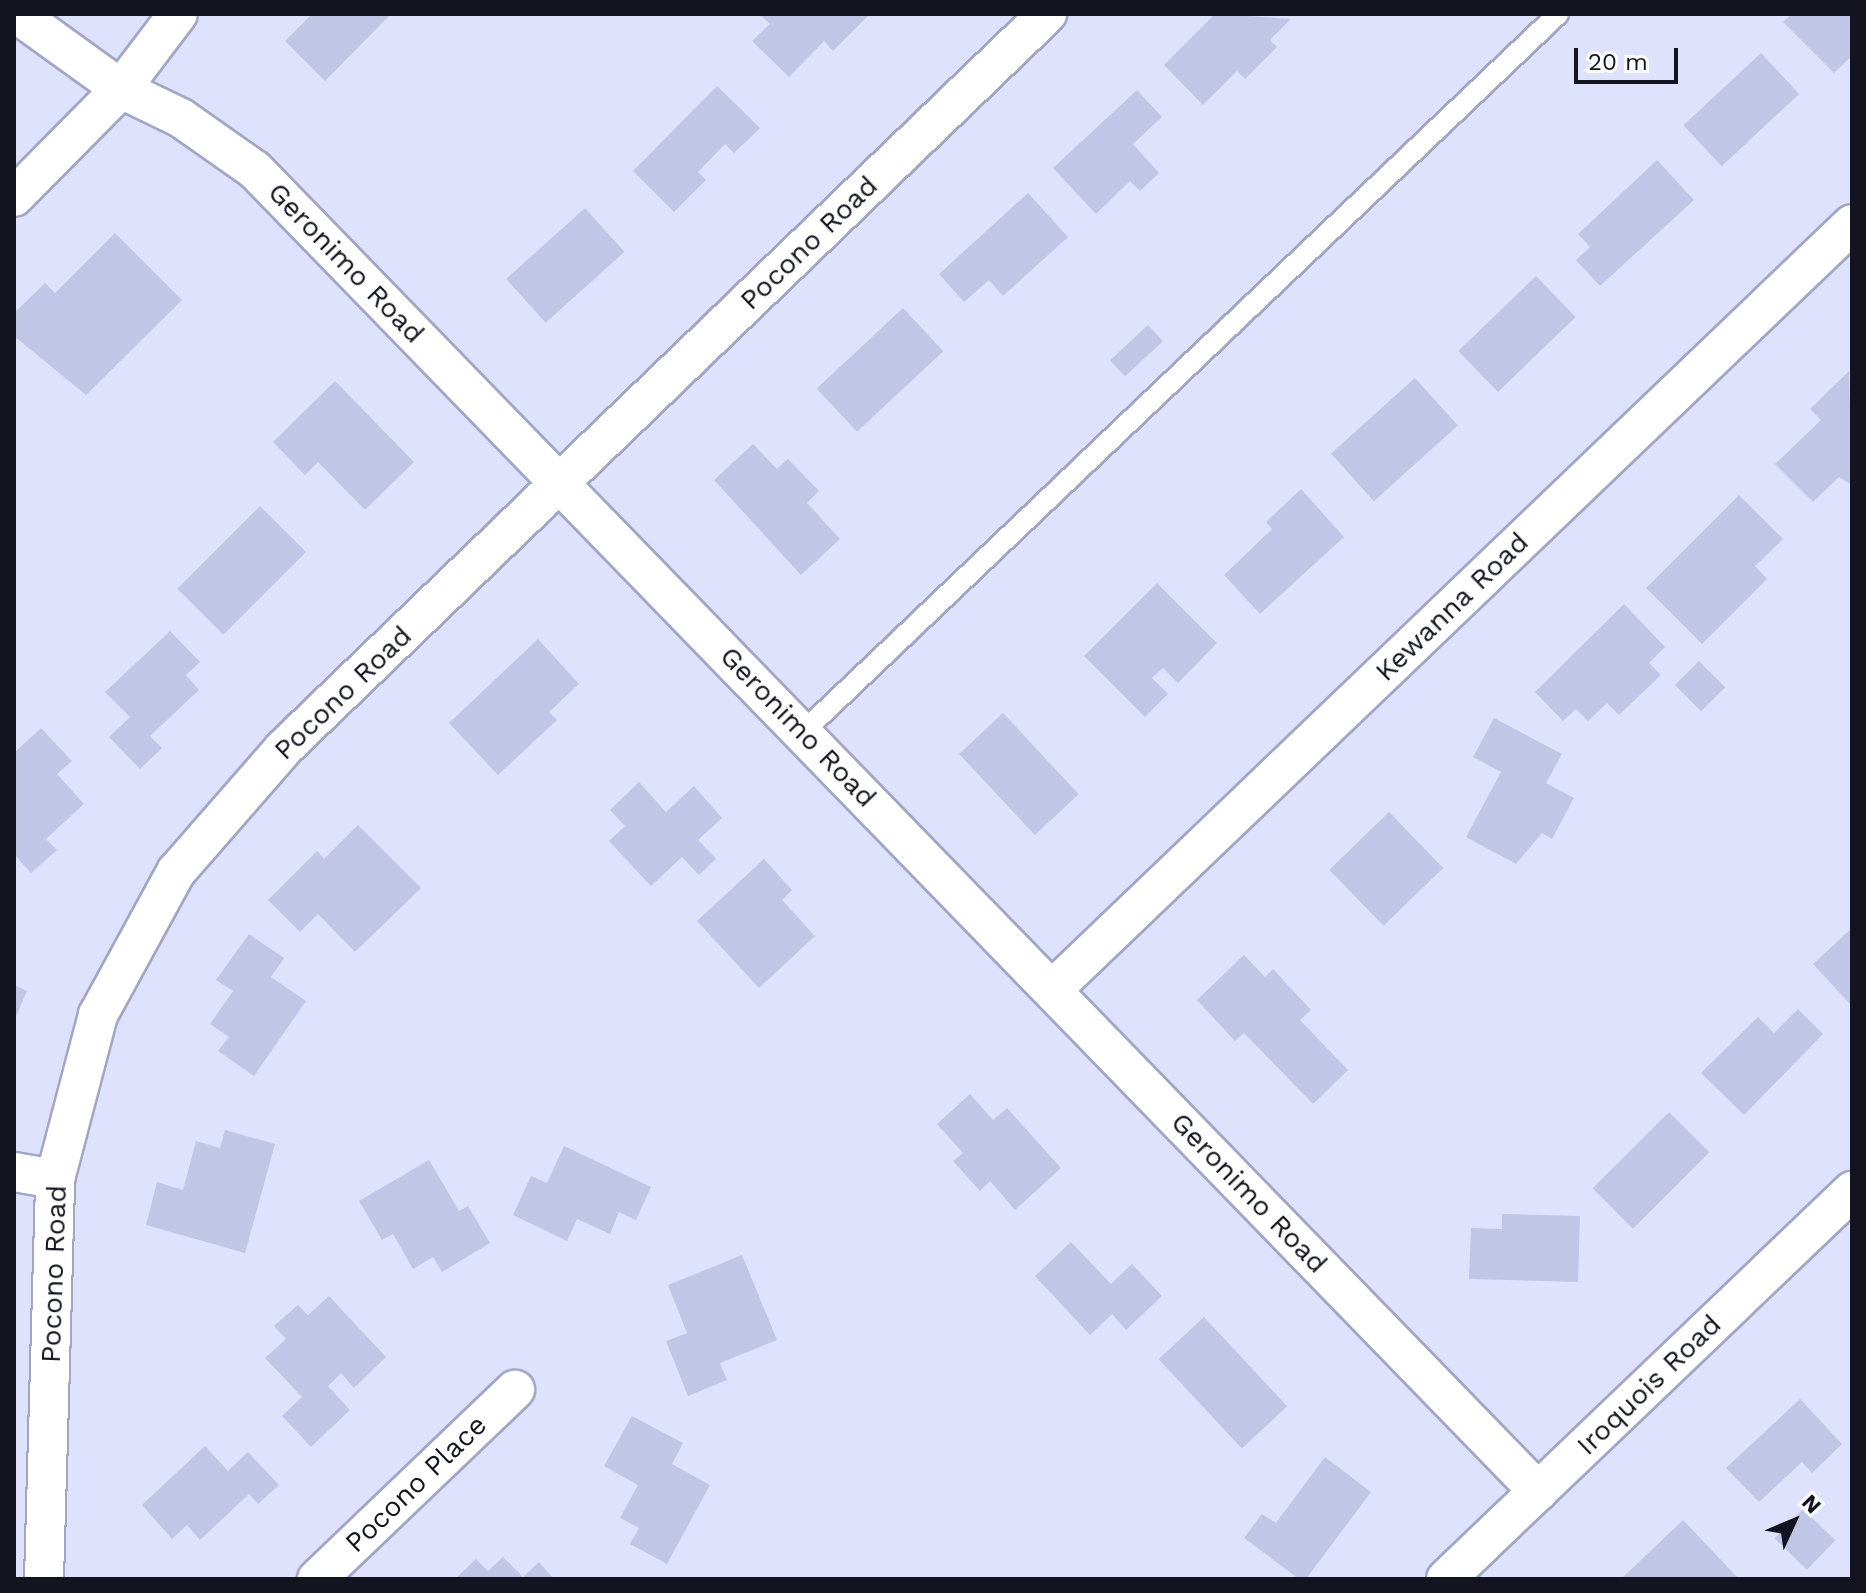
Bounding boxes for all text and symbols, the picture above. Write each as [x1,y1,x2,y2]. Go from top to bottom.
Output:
scale bar [1578,32,1682,82]
text: 20 m [1588,48,1648,76]
street label: Pocono Road [733,169,885,317]
street label: Geronimo Road [261,176,431,350]
street label: Kewanna Road [1368,525,1536,689]
street label: Pocono Road [267,619,419,767]
street label: Geronimo Road [713,640,883,814]
street label: Geronimo Road [1164,1106,1334,1280]
street label: Pocono Road [34,1184,74,1364]
street label: Iroquois Road [1570,1308,1728,1462]
street label: Pocono Place [338,1408,494,1560]
north arrow [1754,1481,1834,1561]
text: N [1797,1489,1826,1519]

